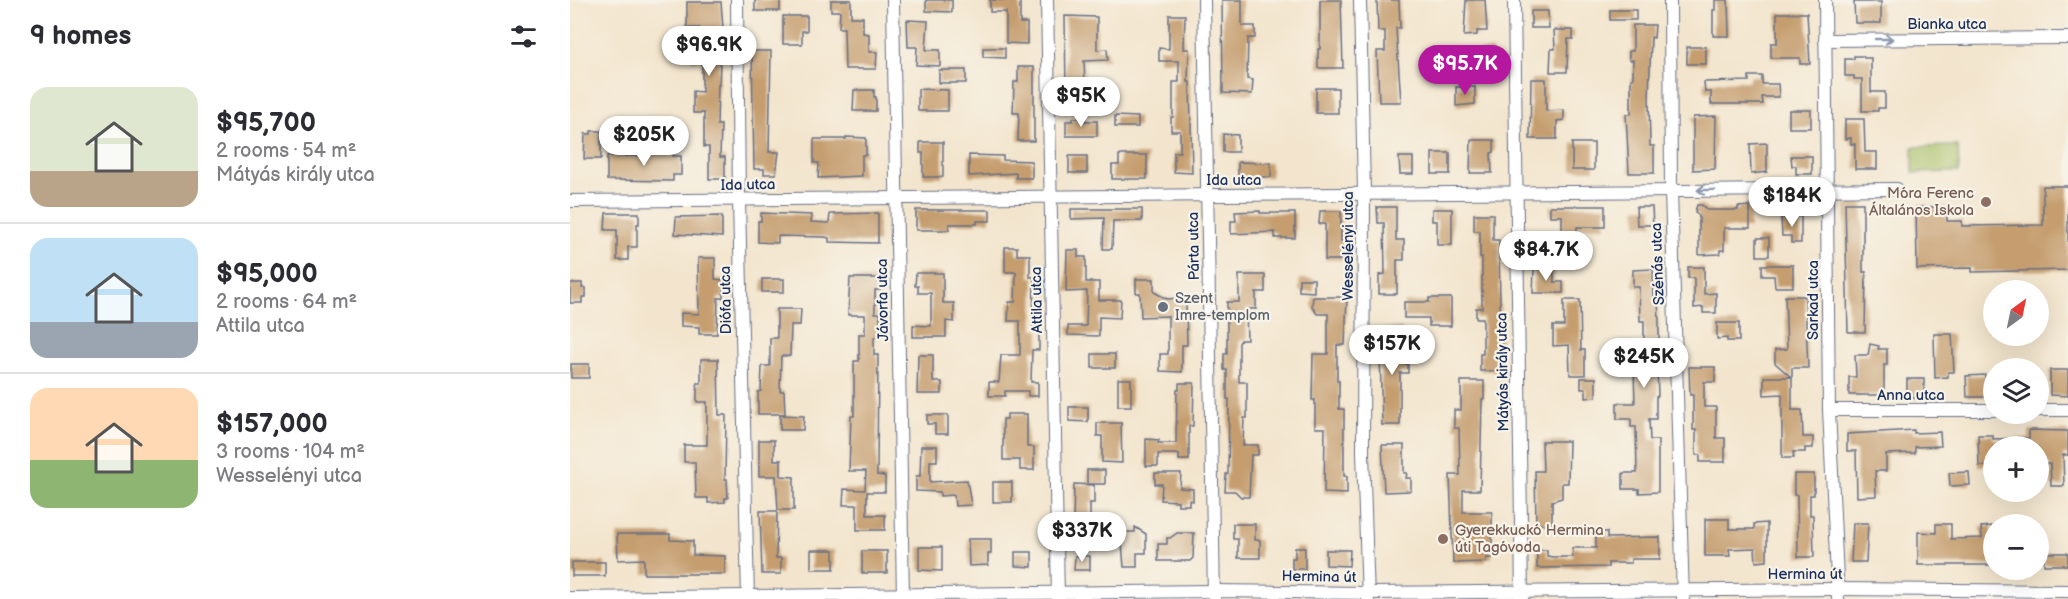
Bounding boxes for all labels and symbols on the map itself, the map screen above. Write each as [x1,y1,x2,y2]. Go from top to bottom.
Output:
street label: Bianka utca [1907,15,1987,34]
pin: $96.9K [660,26,758,77]
one-way arrow [1873,33,1893,45]
pin: $95.7K [1416,45,1514,96]
pin: $95K [1045,77,1117,128]
pin: $205K [602,116,686,167]
street label: Ida utca [1207,171,1261,190]
street label: Ida utca [720,175,776,195]
pin: $184K [1750,177,1834,228]
one-way arrow [1697,184,1717,196]
place label: Móra Ferenc Általános Iskola [1869,184,1974,220]
street label: Wesselényi utca [1339,191,1358,301]
marker: Móra Ferenc Általános Iskola [1979,195,1993,209]
street label: Párta utca [1184,212,1204,280]
street label: Szénás utca [1647,222,1669,306]
pin: $84.7K [1497,231,1595,282]
street label: Jávorfa utca [873,259,893,341]
street label: Sarkad utca [1804,260,1823,340]
street label: Diófa utca [716,266,736,334]
street label: Attila utca [1027,267,1047,333]
north arrow [1983,280,2049,346]
place label: Szent Imre-templom [1175,289,1270,325]
marker: Szent Imre-templom [1156,300,1170,314]
street label: Mátyás király utca [1492,312,1514,432]
pin: $157K [1350,325,1434,376]
pin: $245K [1602,338,1686,389]
street label: Anna utca [1877,386,1945,405]
pin: $337K [1040,512,1124,563]
place label: Gyerekkuckó Hermina úti Tagóvoda [1455,521,1604,557]
marker: Gyerekkuckó Hermina úti Tagóvoda [1436,532,1450,546]
street label: Hermina út [1767,565,1843,584]
street label: Hermina út [1281,567,1357,587]

